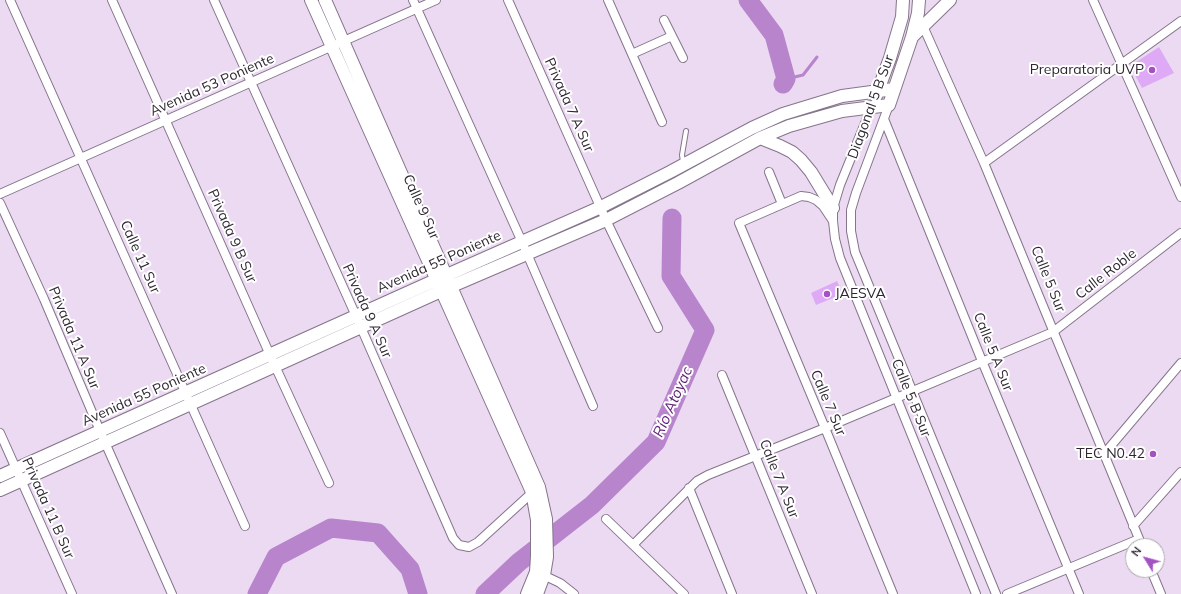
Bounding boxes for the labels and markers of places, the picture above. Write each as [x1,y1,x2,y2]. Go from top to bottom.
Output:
place label: Preparatoria UVP [1030,62,1144,78]
marker: Preparatoria UVP [1147,65,1157,75]
place label: JAESVA [835,286,886,302]
marker: JAESVA [822,289,832,299]
place label: TEC N0.42 [1076,446,1145,462]
marker: TEC N0.42 [1148,449,1158,459]

